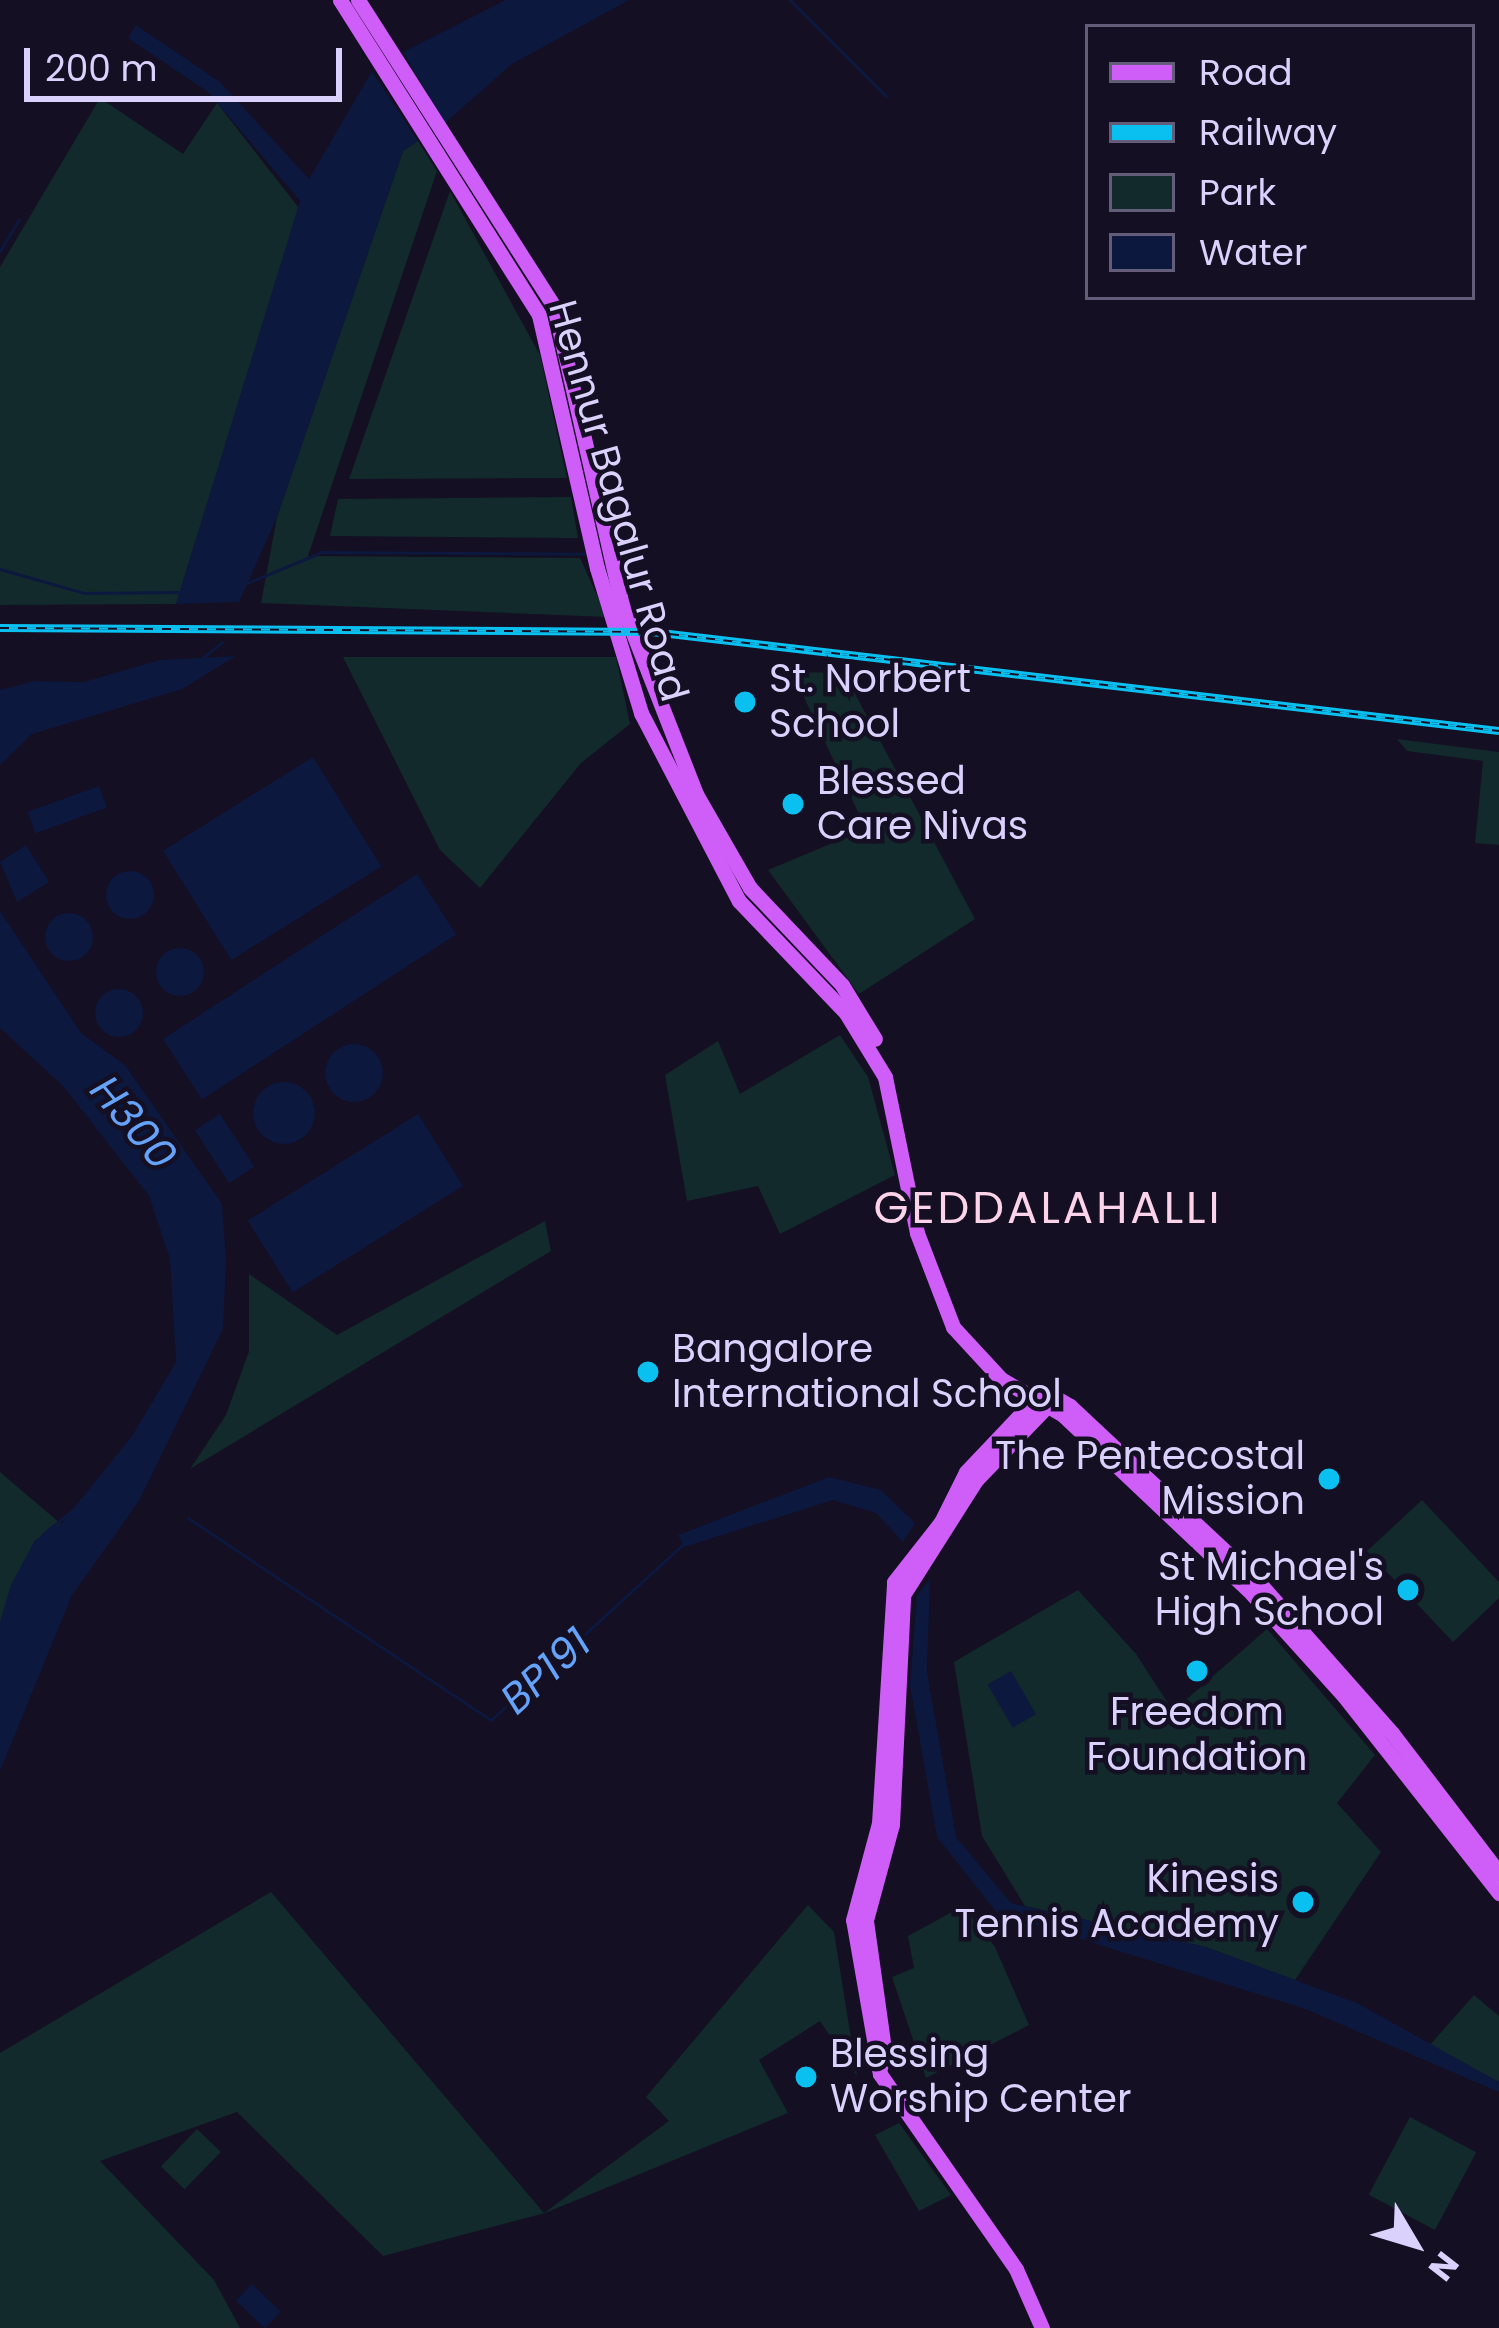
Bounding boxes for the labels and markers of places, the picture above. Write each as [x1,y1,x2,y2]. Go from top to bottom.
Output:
place label: St. Norbert School [769,657,971,748]
marker: St. Norbert School [732,689,758,715]
place label: Blessed Care Nivas [817,759,1028,850]
marker: Blessed Care Nivas [780,791,806,817]
place label: Bangalore International School [672,1327,1062,1418]
marker: Bangalore International School [635,1359,661,1385]
place label: The Pentecostal Mission [995,1434,1305,1525]
marker: The Pentecostal Mission [1316,1466,1342,1492]
place label: St Michael's High School [1155,1545,1384,1636]
marker: St Michael's High School [1395,1577,1421,1603]
marker: Freedom Foundation [1184,1658,1210,1684]
place label: Freedom Foundation [1087,1690,1307,1781]
place label: Kinesis Tennis Academy [954,1857,1279,1948]
marker: Kinesis Tennis Academy [1290,1889,1316,1915]
place label: Blessing Worship Center [830,2032,1131,2123]
marker: Blessing Worship Center [793,2064,819,2090]

